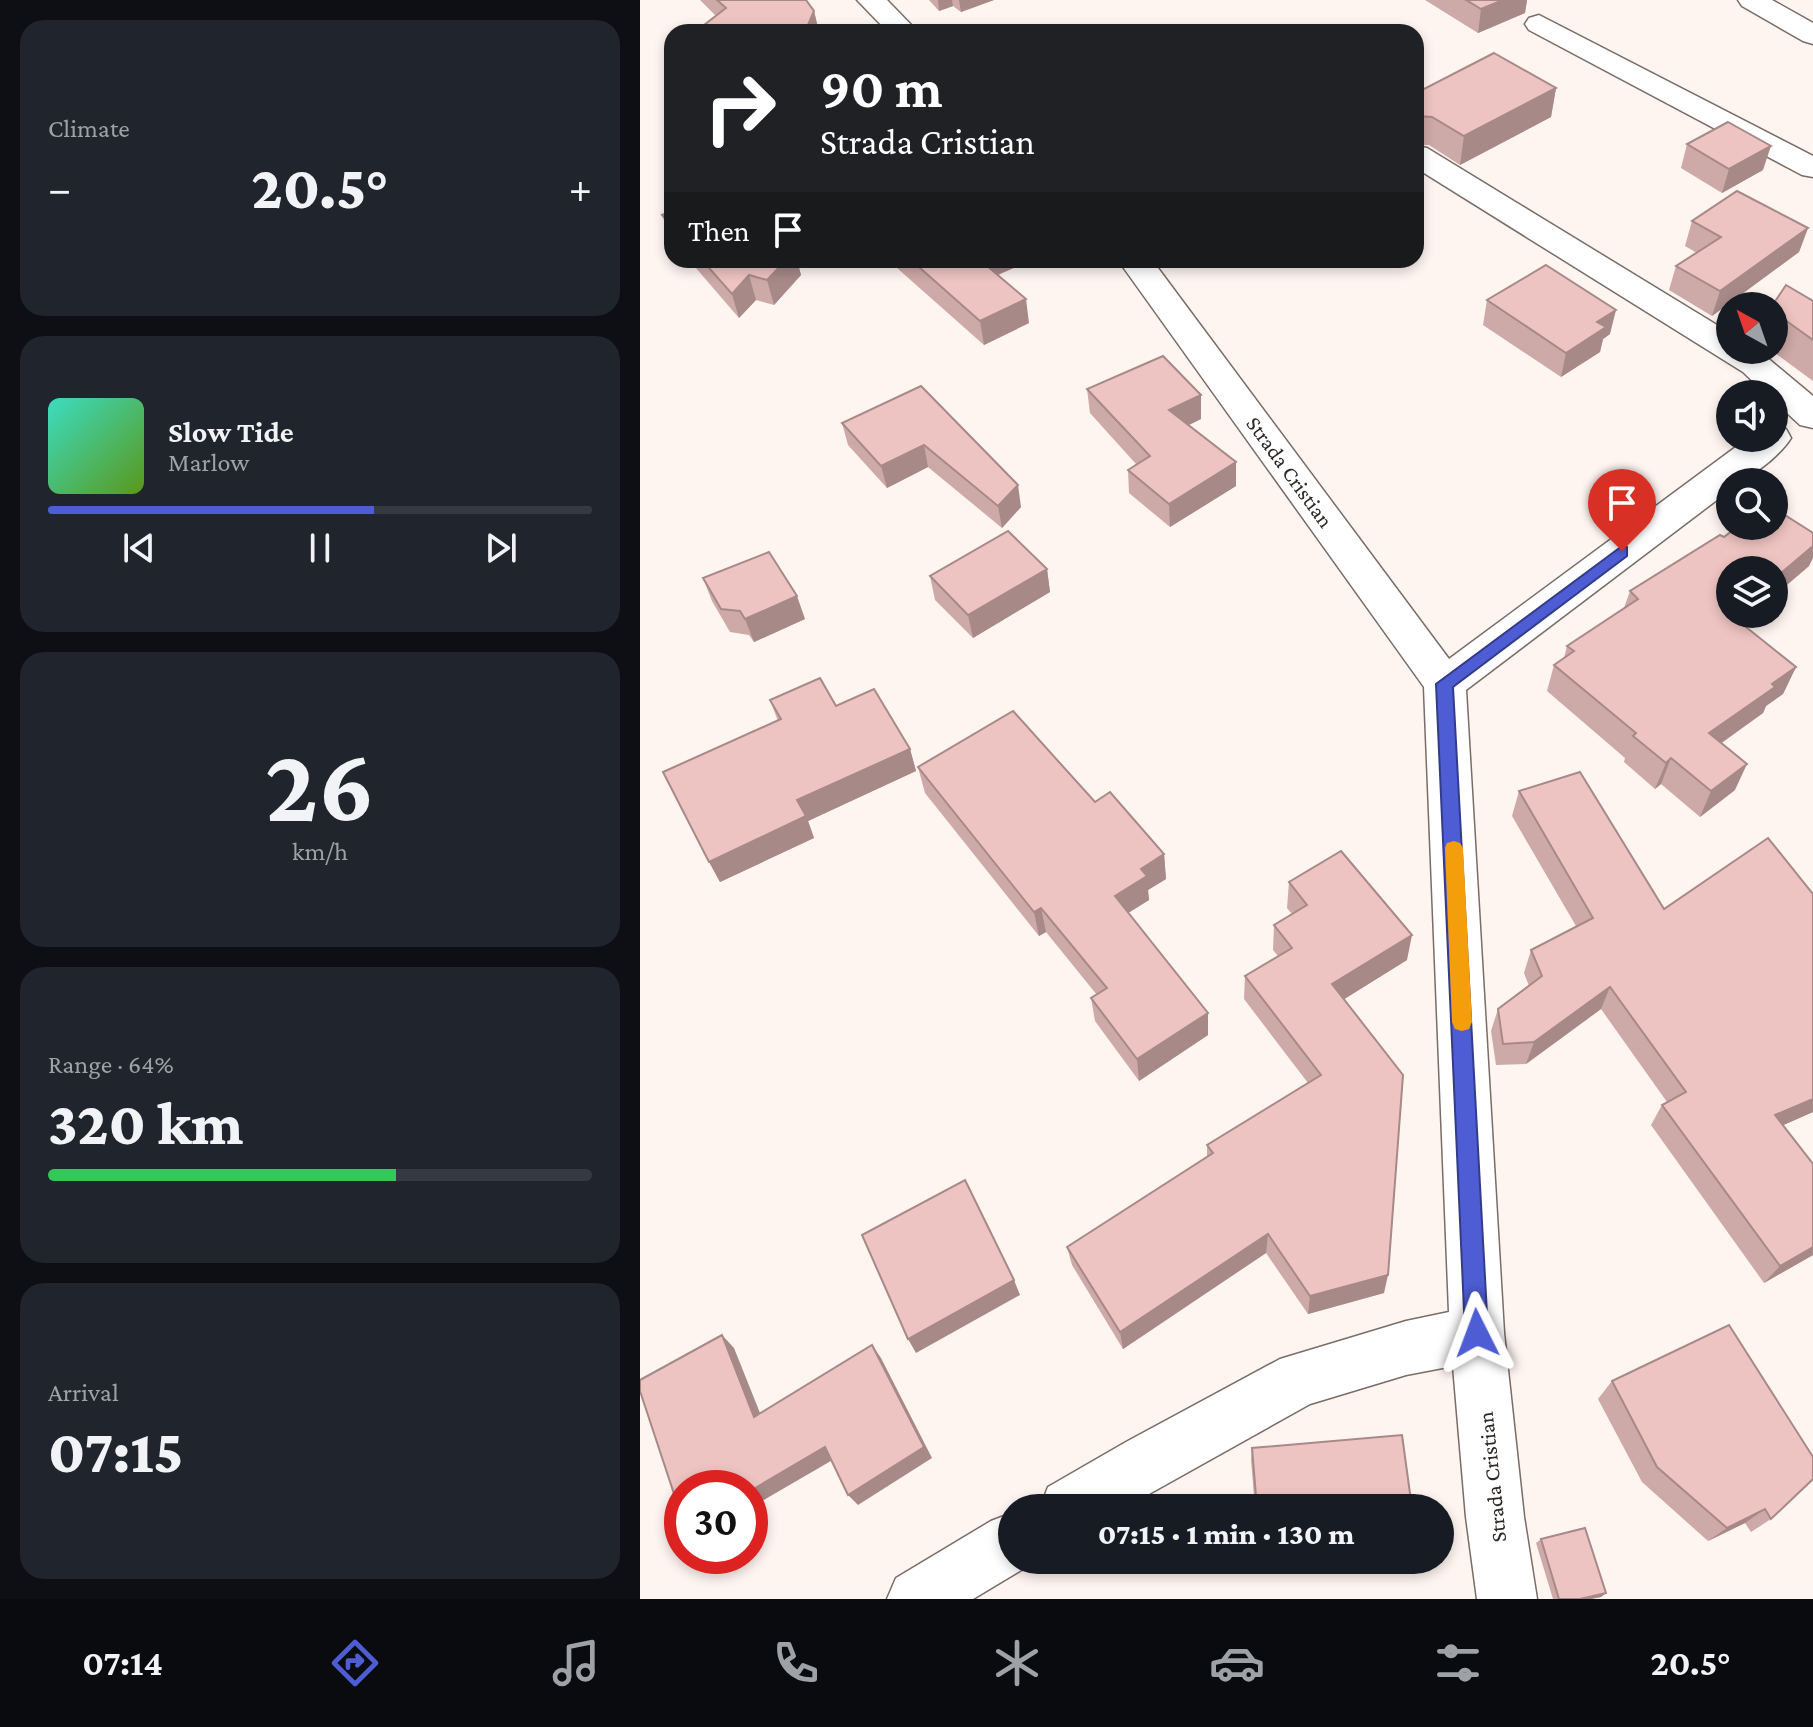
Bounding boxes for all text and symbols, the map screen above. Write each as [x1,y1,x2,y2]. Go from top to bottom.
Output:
icon: right [688,56,792,160]
text: 90 m [820,57,943,119]
text: Climate [48,114,130,143]
text: Strada Cristian [820,122,1035,162]
text: 20.5° [251,154,389,221]
text: − [48,164,71,212]
text: + [569,164,592,212]
icon: arrive [766,208,810,252]
text: Then [688,214,750,247]
north arrow [1716,292,1788,364]
map controls [1716,292,1788,628]
button: sound [1716,380,1788,452]
street label: Strada Cristian [1241,412,1339,533]
text: Slow Tide [168,415,294,448]
text: Marlow [168,448,249,477]
button: search [1716,468,1788,540]
pin [1588,469,1656,551]
icon: arrive [1600,481,1644,525]
icon: previous [117,526,161,570]
icon: pause [298,526,342,570]
icon: next [479,526,523,570]
button: layers [1716,556,1788,628]
text: 26 [265,727,375,842]
text: km/h [292,837,348,866]
text: Range · 64% [48,1050,174,1079]
text: 320 km [48,1090,243,1157]
position arrow [1435,1291,1519,1375]
text: Arrival [48,1378,119,1407]
street label: Strada Cristian [1473,1410,1511,1544]
text: 07:15 [48,1418,184,1485]
speed limit sign: 30 [664,1470,768,1574]
text: 07:15 · 1 min · 130 m [1098,1517,1354,1550]
icon: directions [327,1635,383,1691]
icon: music [548,1635,604,1691]
icon: phone [768,1635,824,1691]
icon: climate [989,1635,1045,1691]
icon: car [1209,1635,1265,1691]
icon: filters [1430,1635,1486,1691]
text: 07:14 [82,1643,163,1683]
text: 20.5° [1650,1643,1731,1683]

